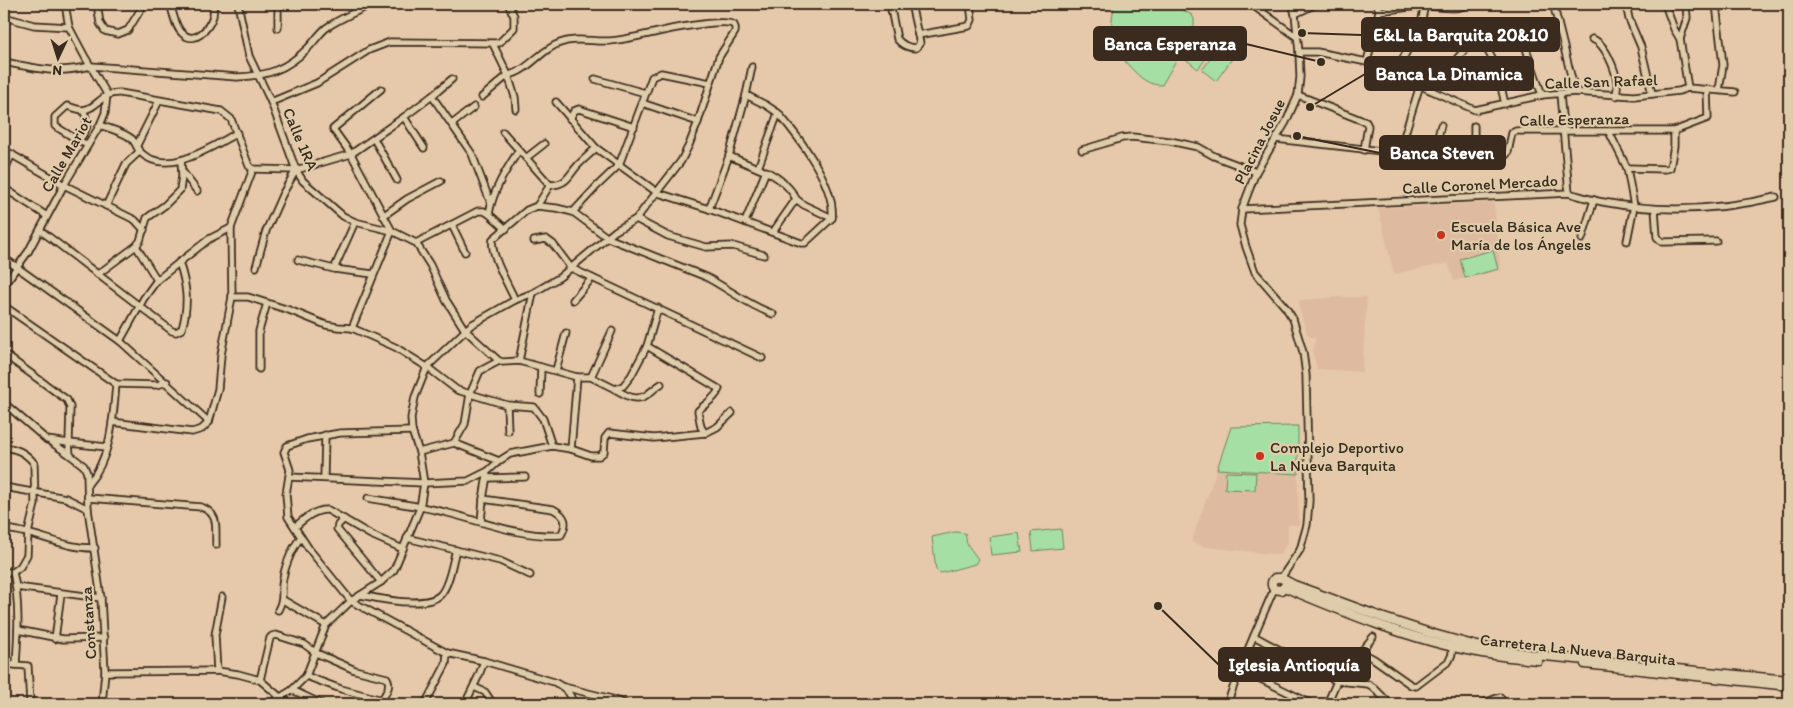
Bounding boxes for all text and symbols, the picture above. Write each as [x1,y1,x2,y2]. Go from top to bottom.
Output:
callout: E&L la Barquita 20&10 [1362,18,1559,51]
text: E&L la Barquita 20&10 [1373,24,1549,46]
callout: Banca Esperanza [1094,27,1246,60]
north arrow [32,32,82,82]
text: Banca Esperanza [1104,33,1236,55]
callout: Banca La Dinamica [1365,57,1533,90]
text: N [52,62,62,79]
text: Banca La Dinamica [1375,63,1523,85]
street label: Calle San Rafael [1544,70,1658,93]
street label: Placina Josue [1230,95,1289,187]
street label: Calle 1RA [279,105,322,173]
street label: Calle Esperanza [1519,109,1629,130]
street label: Calle Mariot [37,113,96,196]
callout: Banca Steven [1380,136,1505,169]
text: Banca Steven [1390,142,1495,164]
street label: Calle Coronel Mercado [1402,171,1558,198]
place label: Escuela Básica Ave María de los Ángeles [1451,217,1591,254]
marker: Escuela Básica Ave María de los Ángeles [1435,229,1447,241]
place label: Complejo Deportivo La Nueva Barquita [1270,438,1404,475]
marker: Complejo Deportivo La Nueva Barquita [1254,450,1266,462]
street label: Constanza [76,585,101,660]
street label: Carretera La Nueva Barquita [1479,630,1677,669]
callout: Iglesia Antioquía [1219,648,1370,681]
text: Iglesia Antioquía [1228,654,1360,676]

